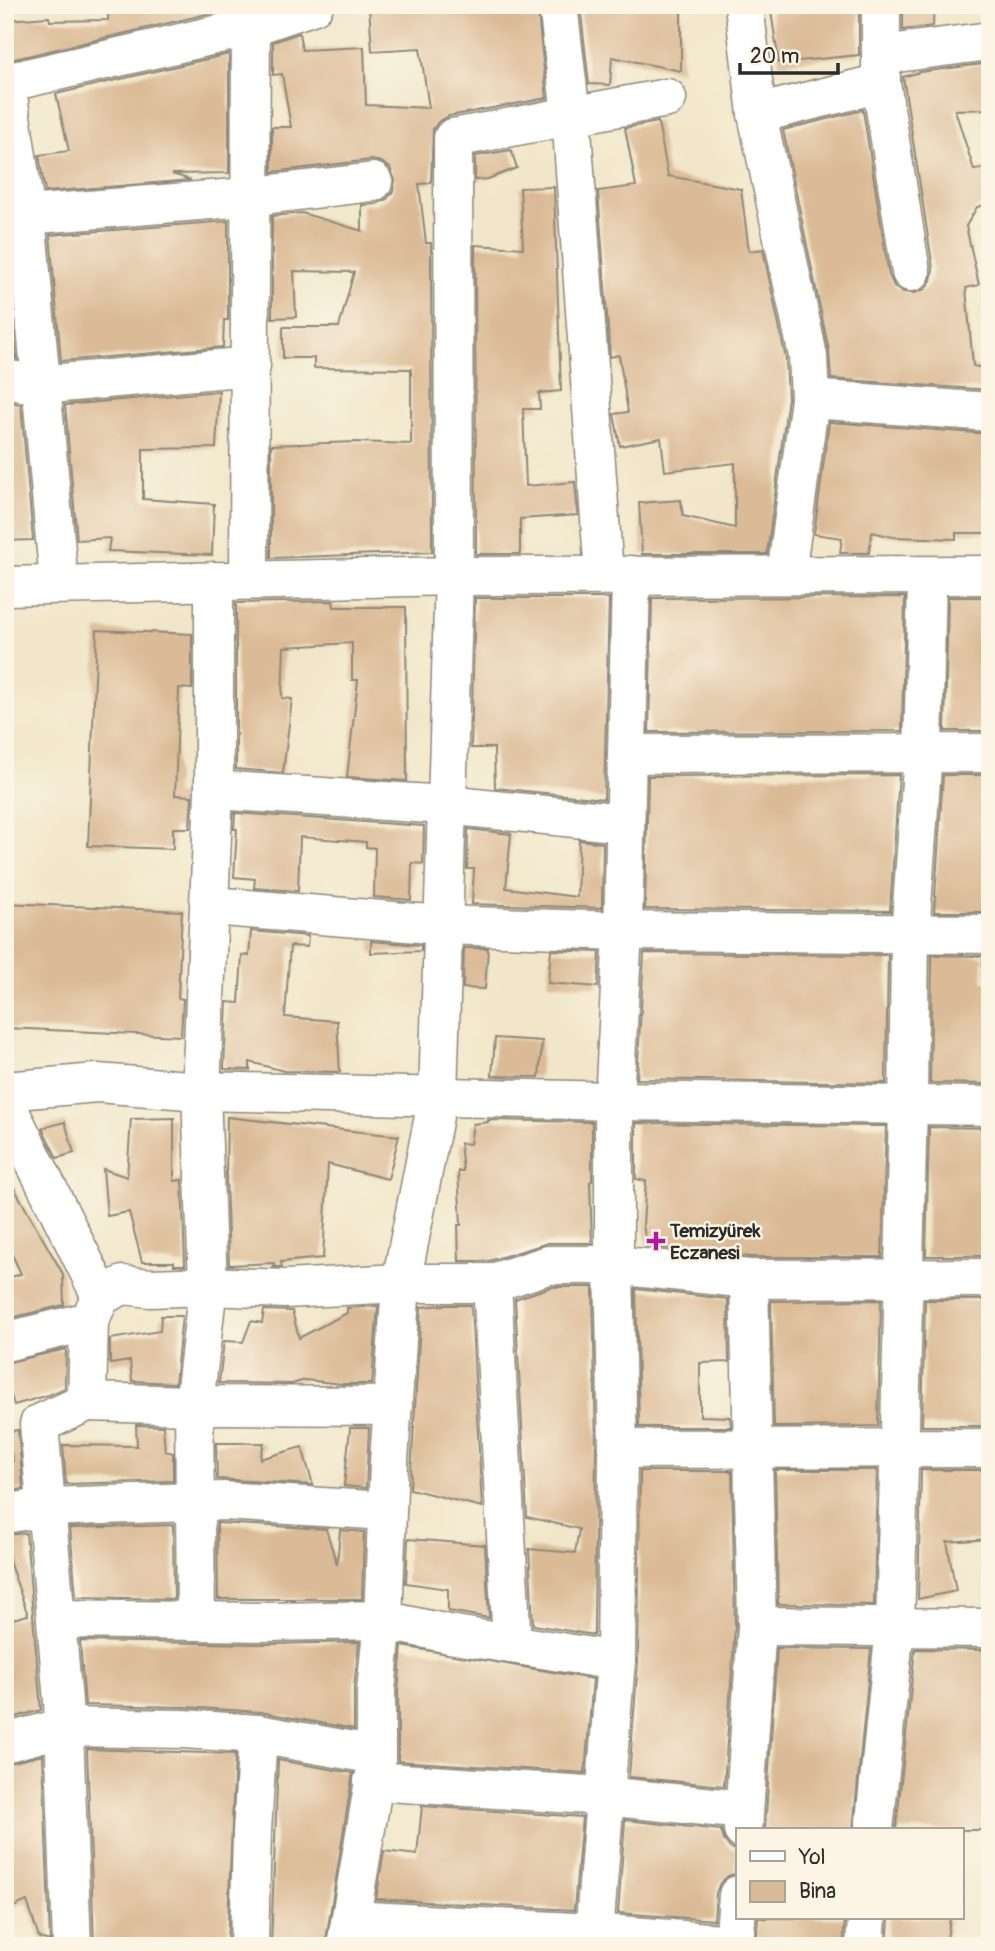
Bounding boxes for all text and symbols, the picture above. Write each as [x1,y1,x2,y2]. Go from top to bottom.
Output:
scale bar [740,32,838,76]
text: 20 m [750,43,799,70]
place label: Temizyürek Eczanesi [669,1219,761,1265]
marker: Temizyürek Eczanesi [648,1233,664,1249]
legend [736,1828,964,1920]
text: Yol [798,1844,826,1871]
text: Bina [799,1878,836,1905]

